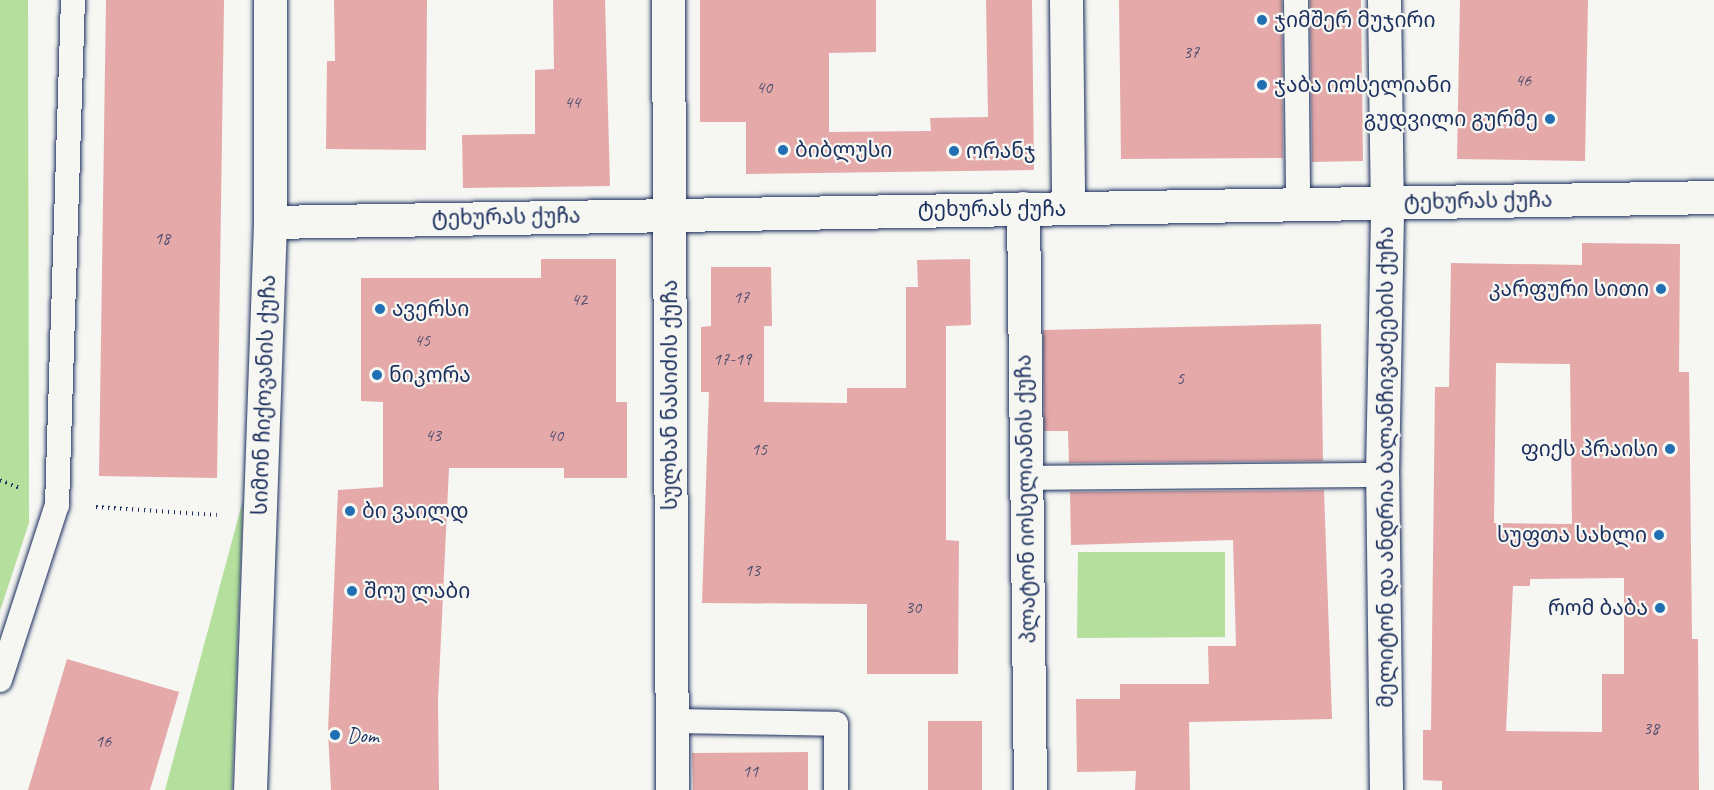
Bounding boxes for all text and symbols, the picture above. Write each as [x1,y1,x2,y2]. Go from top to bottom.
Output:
place label: ჯიმშერ მუჯირი [1274,7,1435,33]
marker: ჯიმშერ მუჯირი [1255,13,1269,27]
house number: 37 [1183,41,1199,63]
house number: 46 [1515,69,1531,91]
place label: ჯაბა იოსელიანი [1274,72,1452,98]
house number: 40 [756,76,772,98]
marker: ჯაბა იოსელიანი [1255,78,1269,92]
house number: 44 [564,91,580,113]
place label: გუდვილი გურმე [1364,106,1538,132]
marker: გუდვილი გურმე [1543,112,1557,126]
place label: ბიბლუსი [795,137,892,163]
place label: ორანჯ [966,138,1036,164]
marker: ბიბლუსი [776,143,790,157]
marker: ორანჯ [947,144,961,158]
street label: ტეხურას ქუჩა [1403,187,1553,215]
street label: ტეხურას ქუჩა [918,196,1066,222]
street label: ტეხურას ქუჩა [431,203,581,231]
street label: მელიტონ და ანდრია ბალანჩივაძეების ქუჩა [1373,226,1399,708]
house number: 18 [154,227,170,249]
street label: სიმონ ჩიქოვანის ქუჩა [247,274,281,516]
place label: კარფური სითი [1489,276,1649,302]
street label: სულხან ნასიძის ქუჩა [657,280,683,510]
marker: კარფური სითი [1654,282,1668,296]
house number: 17 [733,286,749,308]
house number: 42 [571,288,587,310]
place label: ავერსი [392,296,469,322]
marker: ავერსი [373,302,387,316]
house number: 45 [414,329,430,351]
house number: 17-19 [713,348,751,370]
street label: პლატონ იოსელიანის ქუჩა [1011,354,1041,644]
place label: ნიკორა [389,362,471,388]
house number: 5 [1176,367,1184,389]
marker: ნიკორა [370,368,384,382]
house number: 43 [425,424,441,446]
house number: 40 [547,424,563,446]
place label: ფიქს პრაისი [1521,436,1658,462]
house number: 15 [751,438,767,460]
marker: ფიქს პრაისი [1663,442,1677,456]
place label: ბი ვაილდ [362,498,469,524]
marker: ბი ვაილდ [343,504,357,518]
place label: სუფთა სახლი [1497,522,1647,548]
marker: სუფთა სახლი [1652,528,1666,542]
house number: 13 [744,559,760,581]
place label: შოუ ლაბი [364,578,470,604]
marker: შოუ ლაბი [345,584,359,598]
place label: რომ ბაბა [1548,595,1648,621]
house number: 30 [905,596,921,618]
marker: რომ ბაბა [1653,601,1667,615]
house number: 38 [1643,717,1659,739]
place label: Dom [347,722,379,748]
marker: Dom [328,728,342,742]
house number: 16 [95,730,111,752]
house number: 11 [742,760,758,782]

